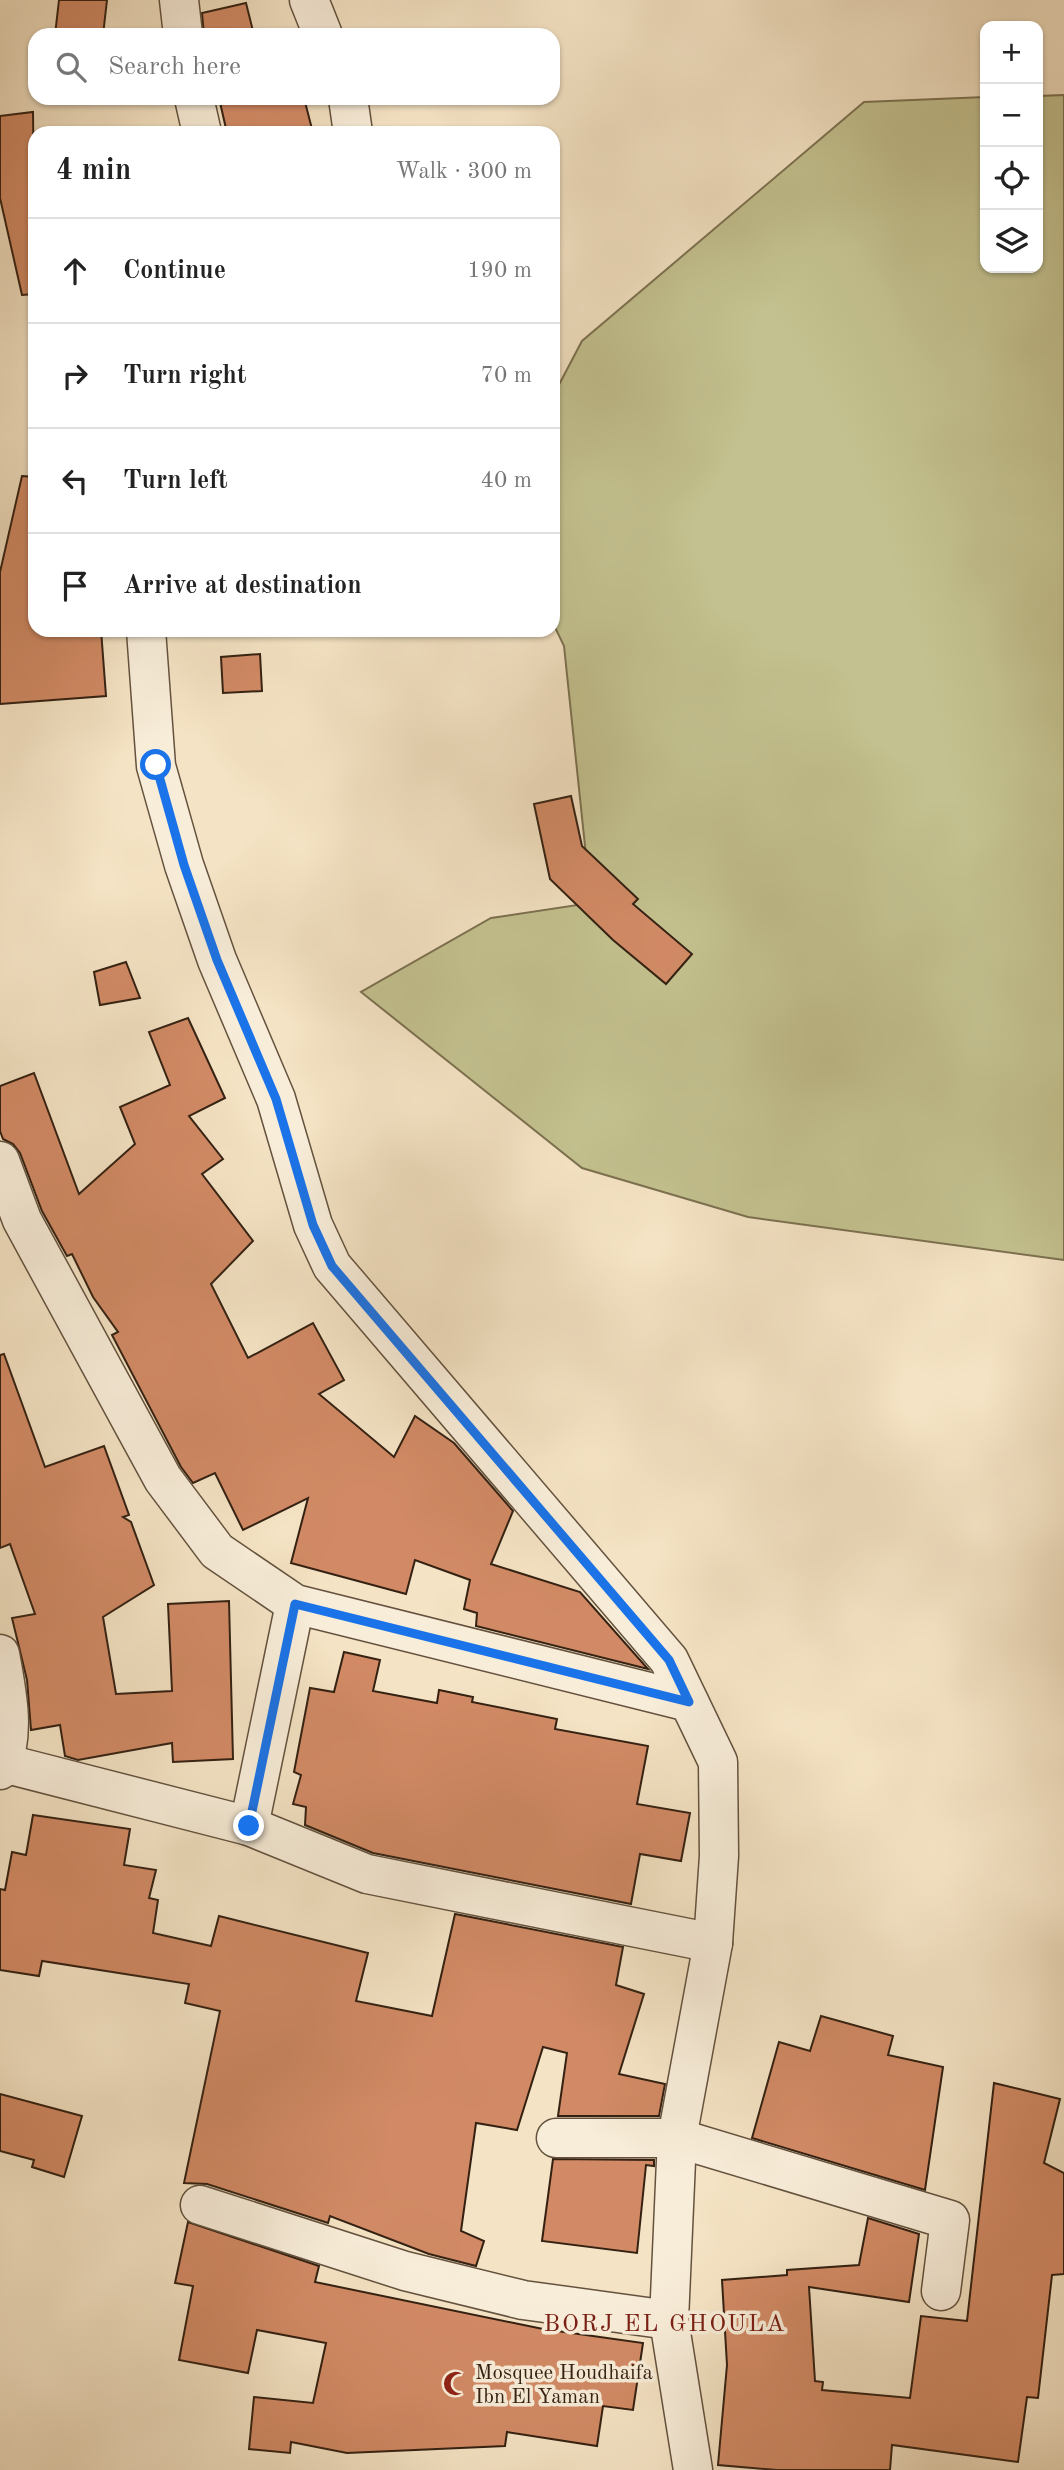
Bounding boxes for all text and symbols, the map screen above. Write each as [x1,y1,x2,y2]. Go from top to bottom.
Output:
map controls [980,21,1043,273]
button: + [980,21,1043,84]
search box [28,28,560,105]
icon: search [52,48,90,86]
text: Search here [108,54,241,80]
button: − [980,84,1043,147]
button: locate [980,147,1043,210]
text: 4 min [56,156,131,186]
text: Walk · 300 m [396,160,532,183]
button: layers [980,210,1043,273]
icon: ahead [56,252,94,290]
text: Continue [123,258,226,284]
text: 190 m [467,259,532,282]
icon: right [56,357,94,395]
text: Turn right [123,363,246,389]
text: 70 m [481,364,532,387]
icon: left [56,462,94,500]
text: Turn left [123,468,228,494]
text: 40 m [481,469,532,492]
icon: arrive [56,567,94,605]
text: Arrive at destination [123,573,362,599]
route start [140,749,171,780]
route end [233,1810,264,1841]
district label: BORJ EL GHOULA [543,2313,787,2337]
place label: Mosquee Houdhaifa Ibn El Yaman [475,2363,653,2408]
mosque icon: Mosquee Houdhaifa Ibn El Yaman [441,2370,469,2398]

